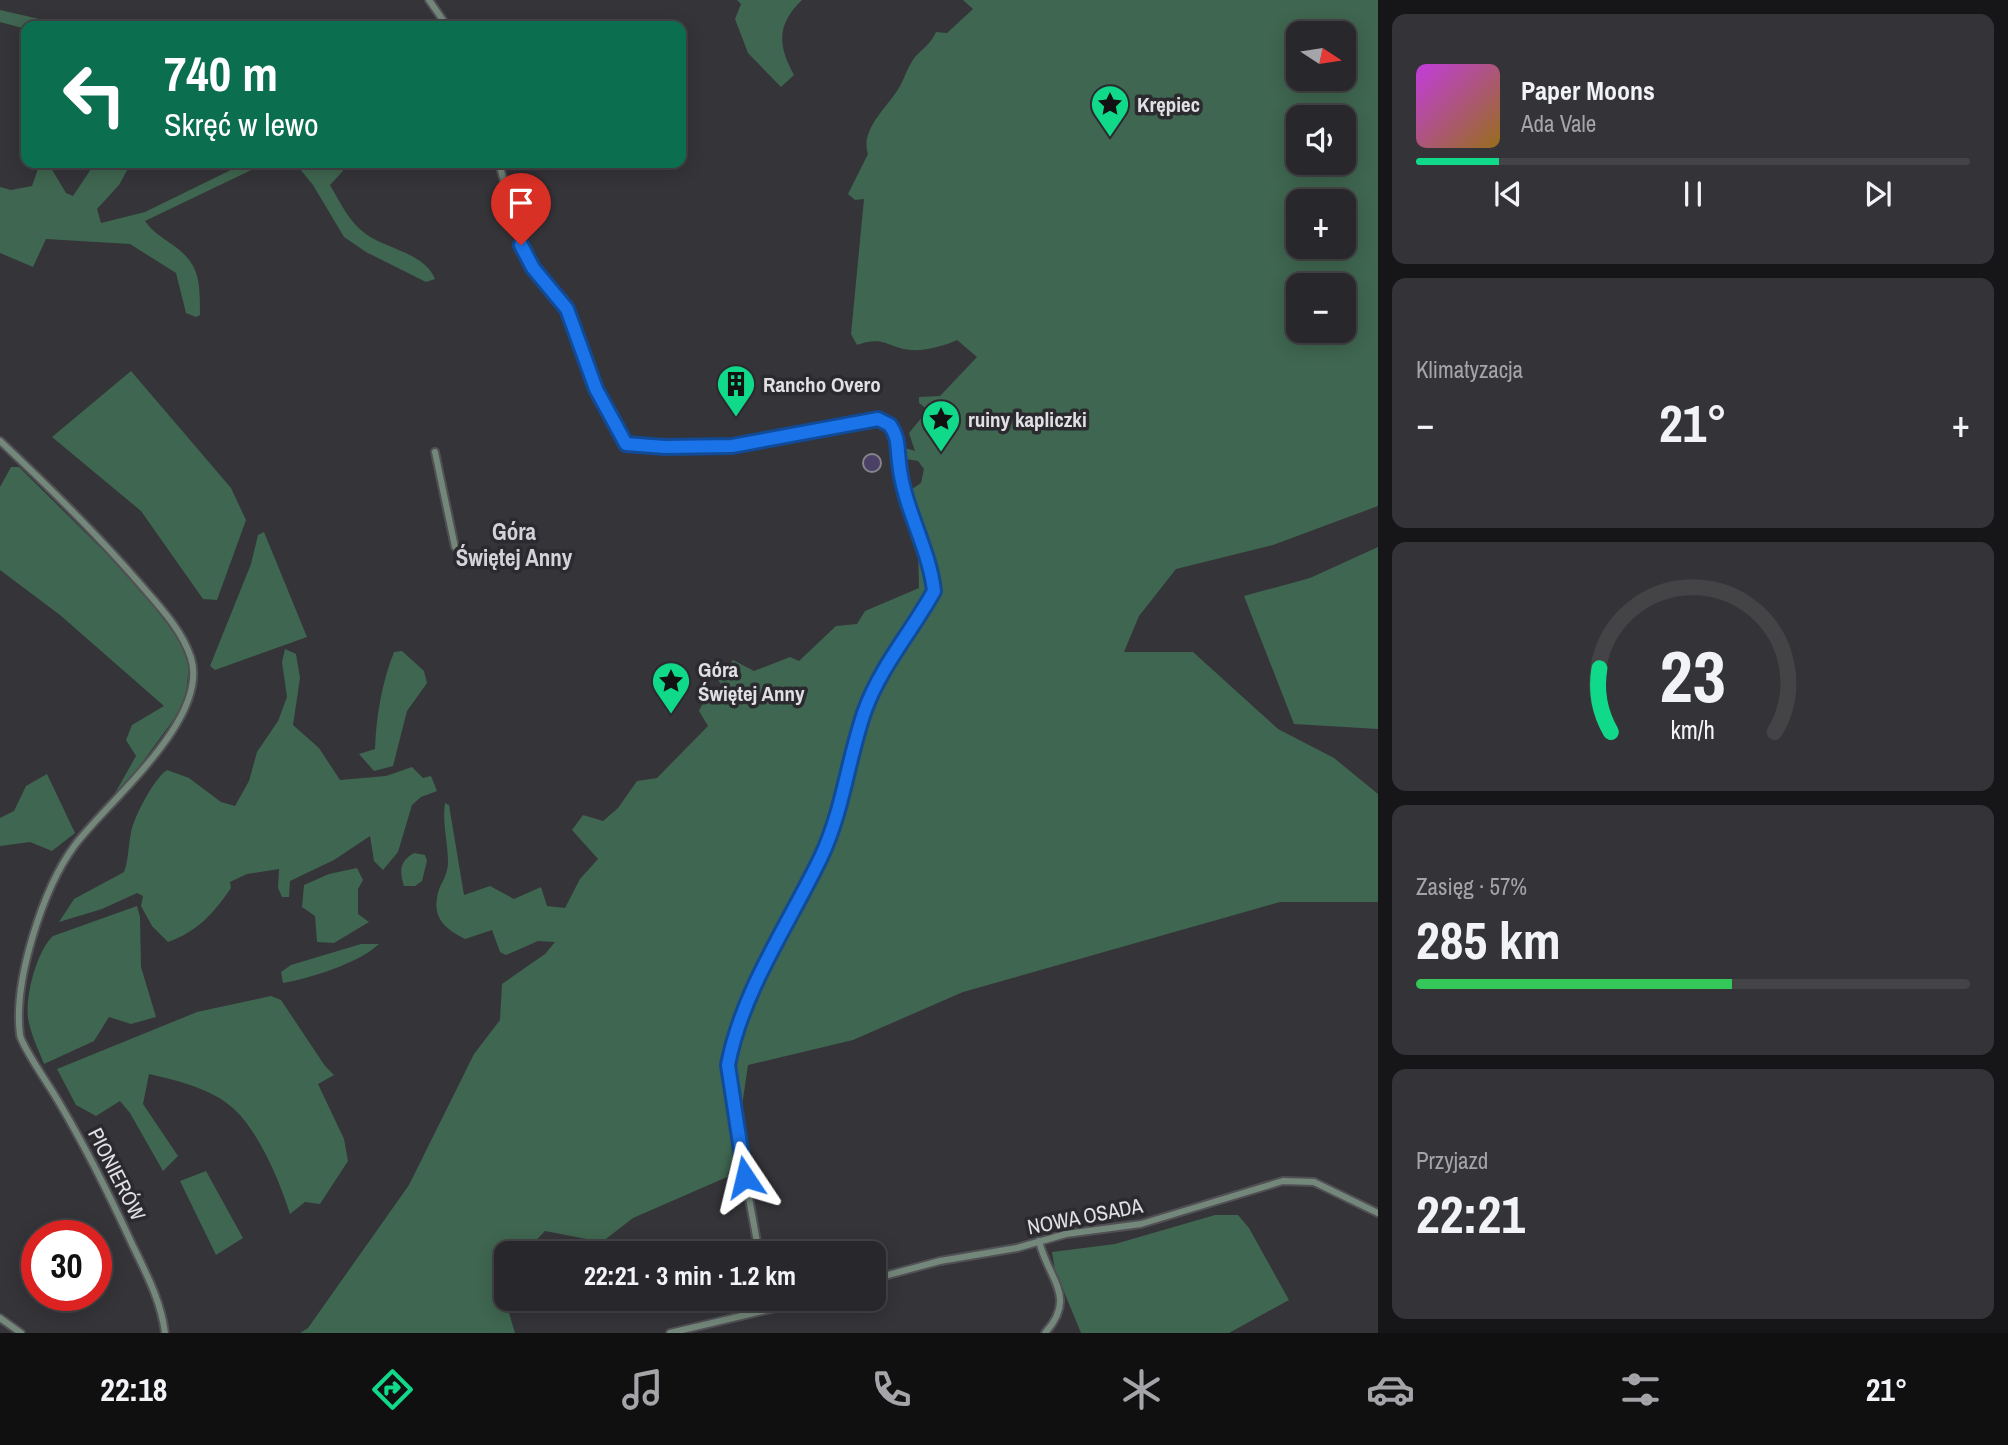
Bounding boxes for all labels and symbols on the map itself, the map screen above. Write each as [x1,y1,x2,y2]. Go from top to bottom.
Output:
north arrow [1286,21,1356,91]
place icon: Krępiec [1089,83,1131,138]
place label: Krępiec [1137,90,1200,119]
pin [491,173,551,245]
building icon: Rancho Overo [715,363,757,418]
place label: Rancho Overo [763,370,881,399]
place icon: ruiny kapliczki [920,398,962,453]
place label: ruiny kapliczki [968,405,1087,434]
district label: Góra Świętej Anny [456,516,573,573]
place label: Góra Świętej Anny [698,655,805,708]
place icon: Góra Świętej Anny [650,660,692,715]
street label: PIONIERÓW [81,1123,153,1226]
position arrow [708,1140,782,1214]
street label: NOWA OSADA [1025,1190,1146,1241]
speed limit sign: 30 [21,1220,112,1311]

